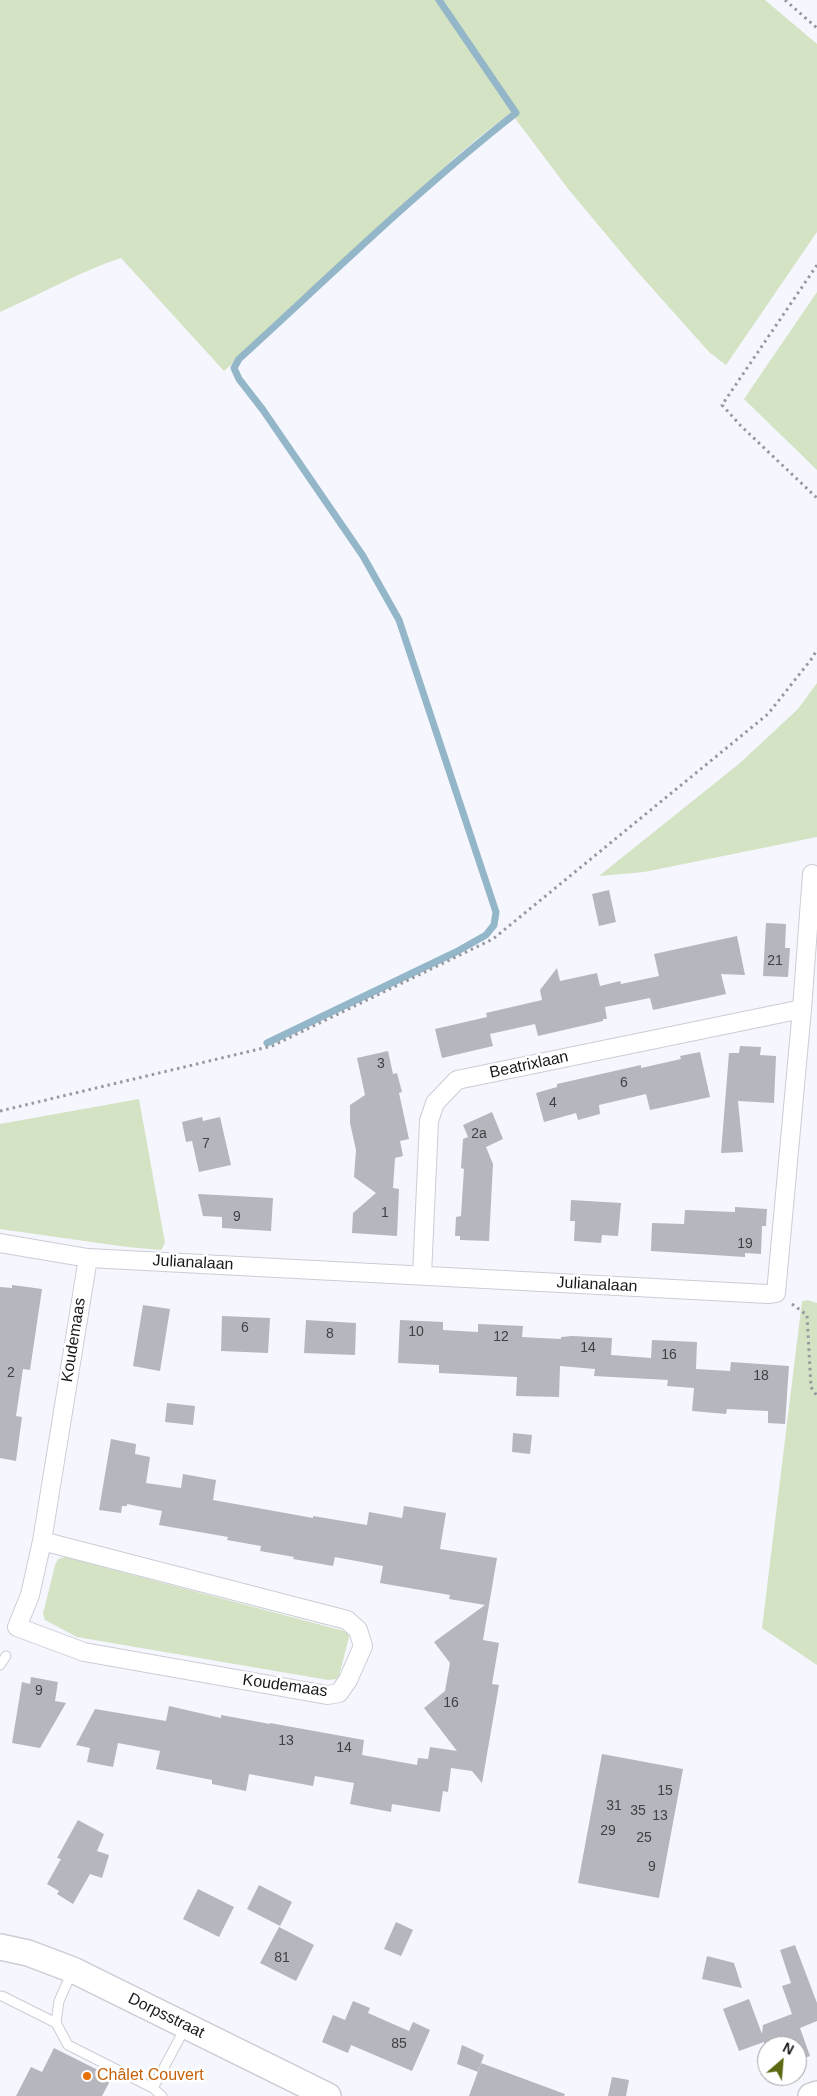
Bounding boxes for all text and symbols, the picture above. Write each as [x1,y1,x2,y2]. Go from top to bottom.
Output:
house number: 21 [767,953,783,969]
street label: Beatrixlaan [488,1047,570,1083]
house number: 3 [377,1056,385,1072]
house number: 6 [620,1075,628,1091]
house number: 4 [549,1095,557,1111]
house number: 2a [471,1126,487,1142]
house number: 7 [202,1136,210,1152]
house number: 1 [381,1205,389,1221]
house number: 9 [233,1209,241,1225]
house number: 19 [737,1236,753,1252]
street label: Julianalaan [152,1251,234,1275]
street label: Julianalaan [556,1273,638,1297]
street label: Koudemaas [58,1296,90,1384]
house number: 6 [241,1320,249,1336]
house number: 10 [408,1324,424,1340]
house number: 8 [326,1326,334,1342]
house number: 12 [493,1329,509,1345]
house number: 14 [580,1340,596,1356]
house number: 16 [661,1347,677,1363]
house number: 2 [7,1365,15,1381]
house number: 18 [753,1368,769,1384]
street label: Koudemaas [241,1671,329,1701]
house number: 9 [35,1683,43,1699]
house number: 16 [443,1695,459,1711]
house number: 13 [278,1733,294,1749]
house number: 14 [336,1740,352,1756]
house number: 15 [657,1783,673,1799]
house number: 31 [606,1798,622,1814]
house number: 35 [630,1803,646,1819]
house number: 13 [652,1808,668,1824]
house number: 29 [600,1823,616,1839]
house number: 25 [636,1830,652,1846]
house number: 9 [648,1859,656,1875]
house number: 81 [274,1950,290,1966]
street label: Dorpsstraat [125,1989,207,2043]
house number: 85 [391,2036,407,2052]
north arrow [757,2036,807,2086]
text: N [780,2039,796,2058]
place label: Châlet Couvert [97,2066,204,2086]
marker: Châlet Couvert [81,2070,93,2082]

